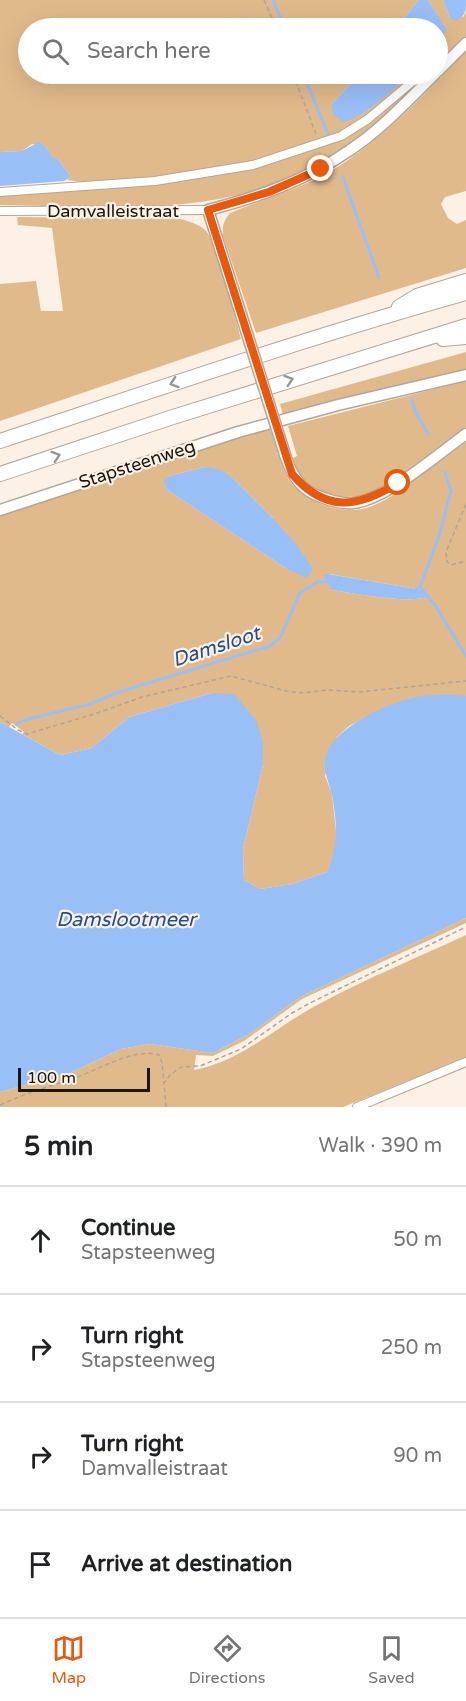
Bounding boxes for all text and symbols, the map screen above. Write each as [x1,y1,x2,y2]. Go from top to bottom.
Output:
search box [18,18,448,84]
icon: search [39,35,72,68]
text: Search here [87,38,211,64]
route end [307,155,333,181]
street label: Damvalleistraat [47,200,179,222]
one-way arrow [283,375,294,388]
one-way arrow [169,376,180,389]
street label: Stapsteenweg [76,435,198,493]
one-way arrow [50,450,61,463]
route start [384,469,410,495]
water label: Damsloot [169,621,265,672]
water label: Damslootmeer [56,908,198,932]
scale bar [18,1065,150,1092]
text: 100 m [27,1068,76,1088]
text: 5 min [24,1131,93,1162]
text: Walk · 390 m [319,1134,442,1158]
text: Continue [81,1215,176,1241]
icon: ahead [24,1224,57,1257]
text: 50 m [393,1228,442,1252]
text: Stapsteenweg [81,1241,216,1265]
text: Turn right [81,1323,183,1349]
icon: right [24,1332,57,1365]
text: 250 m [381,1336,442,1360]
text: Stapsteenweg [81,1349,216,1373]
text: Turn right [81,1431,183,1457]
icon: right [24,1440,57,1473]
text: 90 m [393,1444,442,1468]
text: Damvalleistraat [81,1457,228,1481]
icon: arrive [24,1548,57,1581]
text: Arrive at destination [81,1551,292,1577]
tab: Map [51,1632,86,1688]
tab: Directions [189,1632,265,1688]
tab: Saved [368,1632,415,1688]

